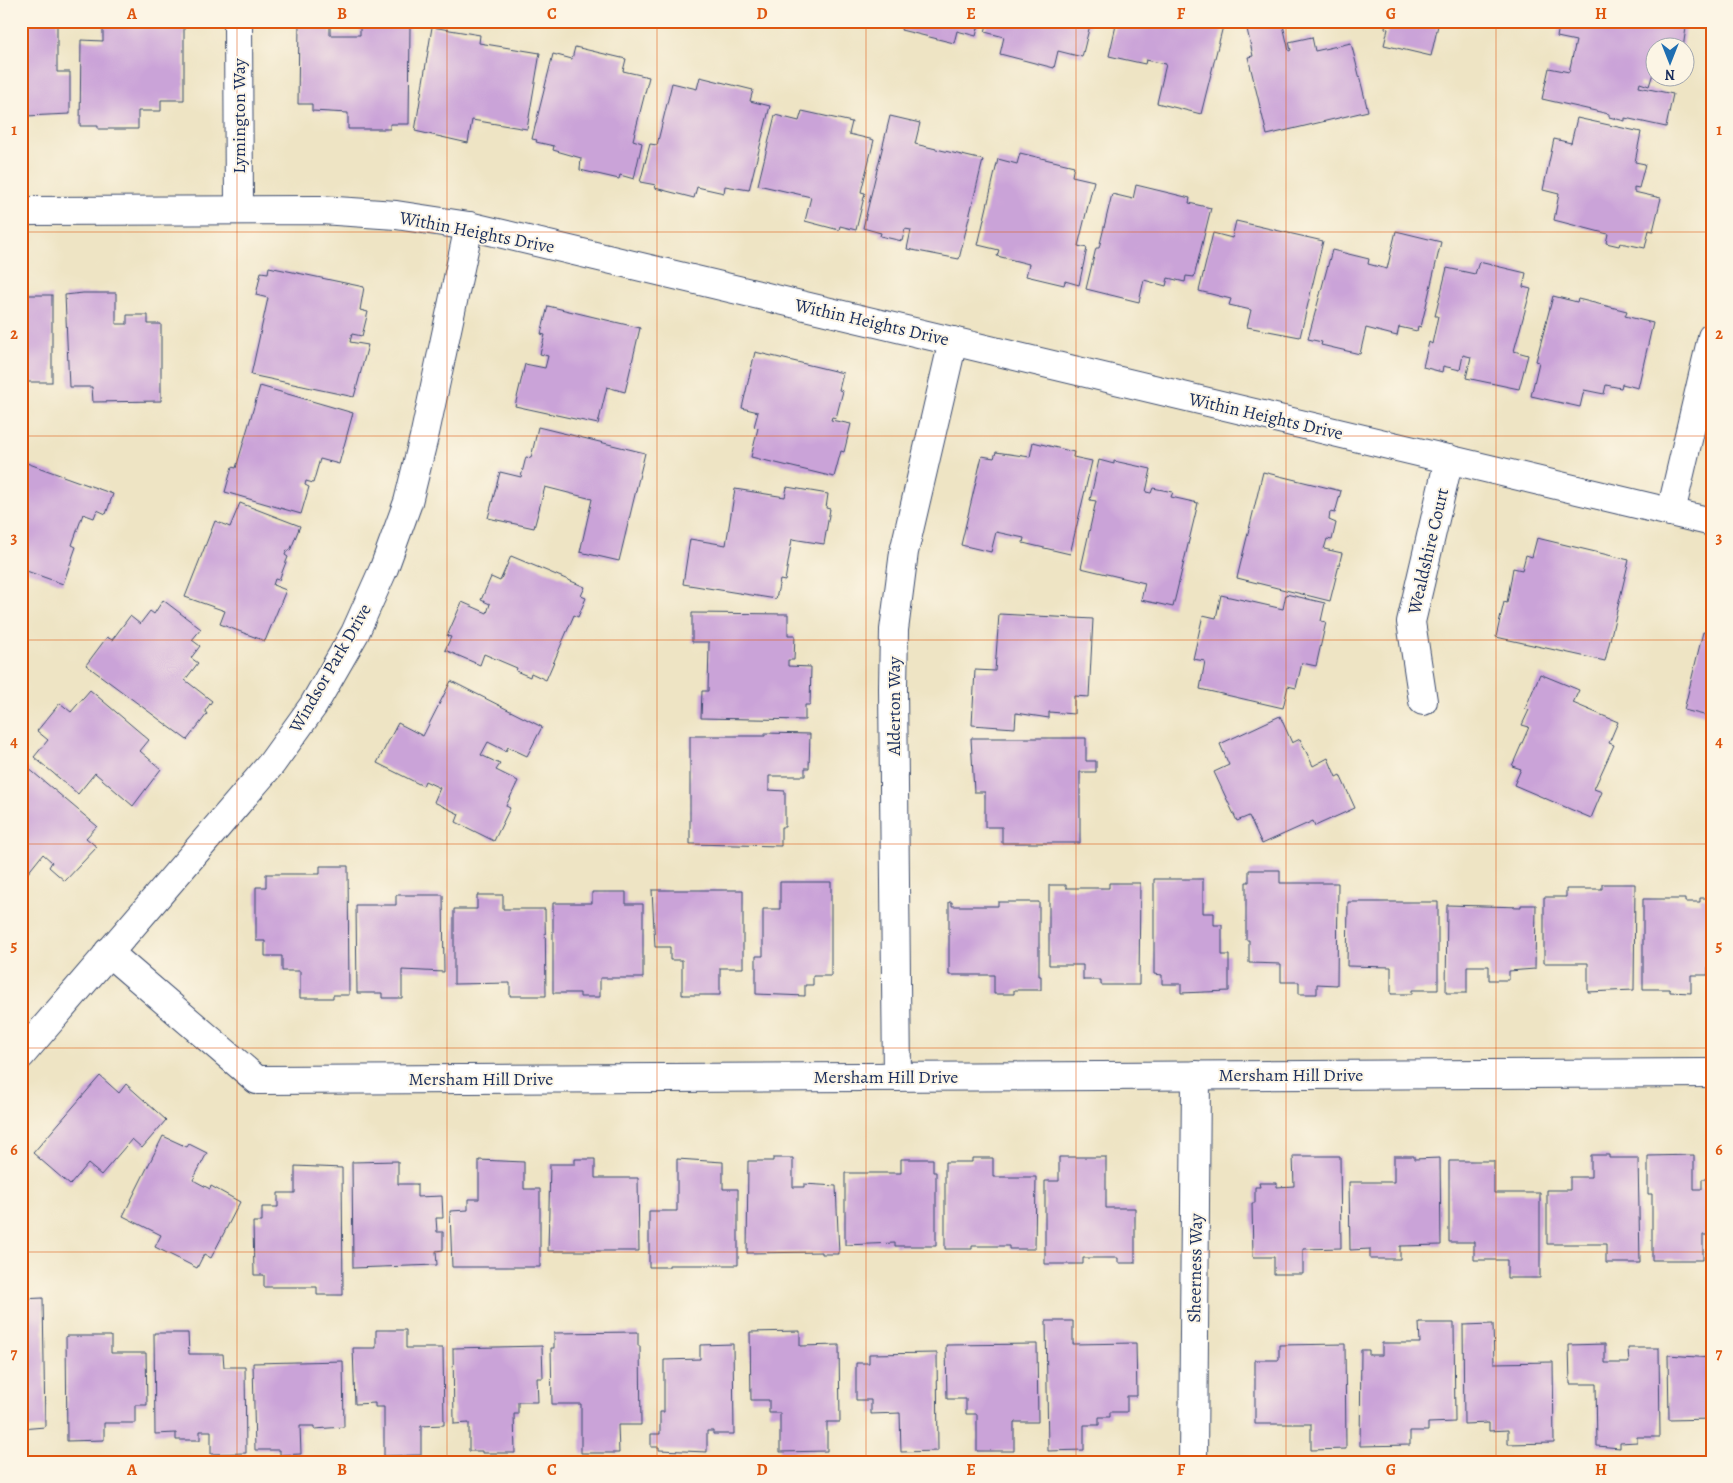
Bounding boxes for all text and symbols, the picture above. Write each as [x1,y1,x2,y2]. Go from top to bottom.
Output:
text: A [126,3,138,25]
text: B [337,3,347,25]
text: C [547,3,557,25]
text: D [756,3,768,25]
text: E [966,3,976,25]
text: F [1177,3,1186,25]
text: G [1386,3,1396,25]
text: H [1595,3,1607,25]
north arrow [1646,38,1696,88]
street label: Lymington Way [227,57,251,174]
text: N [1665,65,1675,84]
text: 1 [11,119,17,141]
text: 1 [1716,119,1722,141]
street label: Within Heights Drive [397,205,557,259]
street label: Within Heights Drive [792,292,951,351]
text: 2 [10,323,18,345]
text: 2 [1715,323,1723,345]
street label: Within Heights Drive [1186,386,1345,445]
street label: Wealdshire Court [1402,486,1454,617]
text: 3 [11,527,18,549]
text: 3 [1716,527,1723,549]
street label: Windsor Park Drive [283,599,377,738]
street label: Alderton Way [882,656,906,756]
text: 4 [10,731,18,753]
text: 4 [1715,731,1723,753]
text: 5 [11,935,18,957]
text: 5 [1716,935,1723,957]
street label: Mersham Hill Drive [1219,1063,1363,1087]
street label: Mersham Hill Drive [814,1065,958,1089]
street label: Mersham Hill Drive [409,1067,553,1091]
text: 6 [10,1139,18,1161]
text: 6 [1715,1139,1723,1161]
street label: Sheerness Way [1182,1212,1208,1323]
text: 7 [11,1343,18,1365]
text: 7 [1716,1343,1723,1365]
text: A [126,1459,138,1481]
text: B [337,1459,347,1481]
text: C [547,1459,557,1481]
text: D [756,1459,768,1481]
text: E [966,1459,976,1481]
text: F [1177,1459,1186,1481]
text: G [1386,1459,1396,1481]
text: H [1595,1459,1607,1481]

